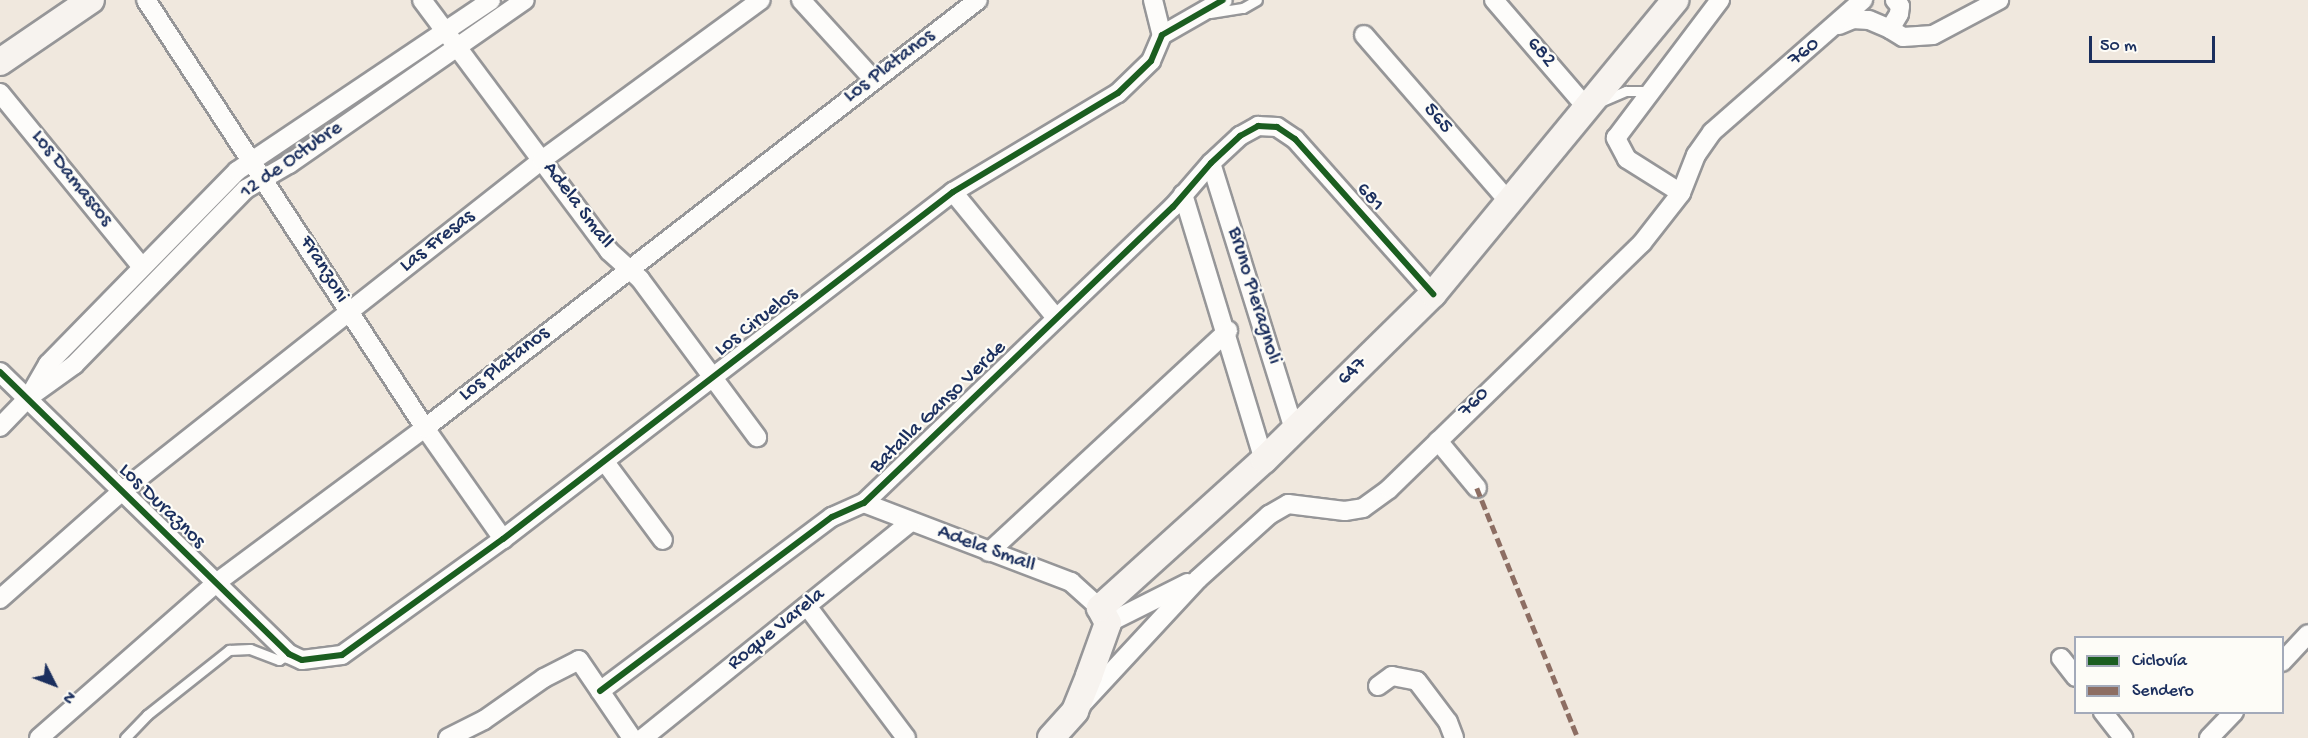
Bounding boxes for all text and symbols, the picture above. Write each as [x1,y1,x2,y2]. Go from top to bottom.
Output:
street label: Los Platanos [839,24,941,110]
scale bar [2092,24,2218,62]
street label: 682 [1520,32,1560,74]
street label: 760 [1784,33,1826,73]
text: 50 m [2100,36,2137,57]
street label: 565 [1417,98,1457,140]
street label: 12 de Octubre [236,116,348,206]
street label: Los Damascos [24,126,118,232]
street label: Adela Small [536,158,618,254]
street label: 681 [1349,178,1389,218]
street label: Las Fresas [395,205,481,279]
street label: Bruno Pieragnoli [1220,224,1286,368]
street label: Franzoni [293,232,353,308]
street label: Los Ciruelos [710,283,804,363]
street label: Los Platanos [455,322,555,408]
street label: Batalla Ganso Verde [865,336,1013,480]
street label: 647 [1333,352,1373,392]
street label: 760 [1454,382,1496,424]
street label: Los Duraznos [112,459,210,555]
street label: Adela Small [934,521,1038,579]
street label: Roque Varela [723,583,831,677]
legend [2074,636,2284,714]
text: Ciclovía [2132,651,2187,672]
north arrow [24,654,84,714]
text: Sendero [2132,681,2194,702]
text: N [57,686,78,707]

